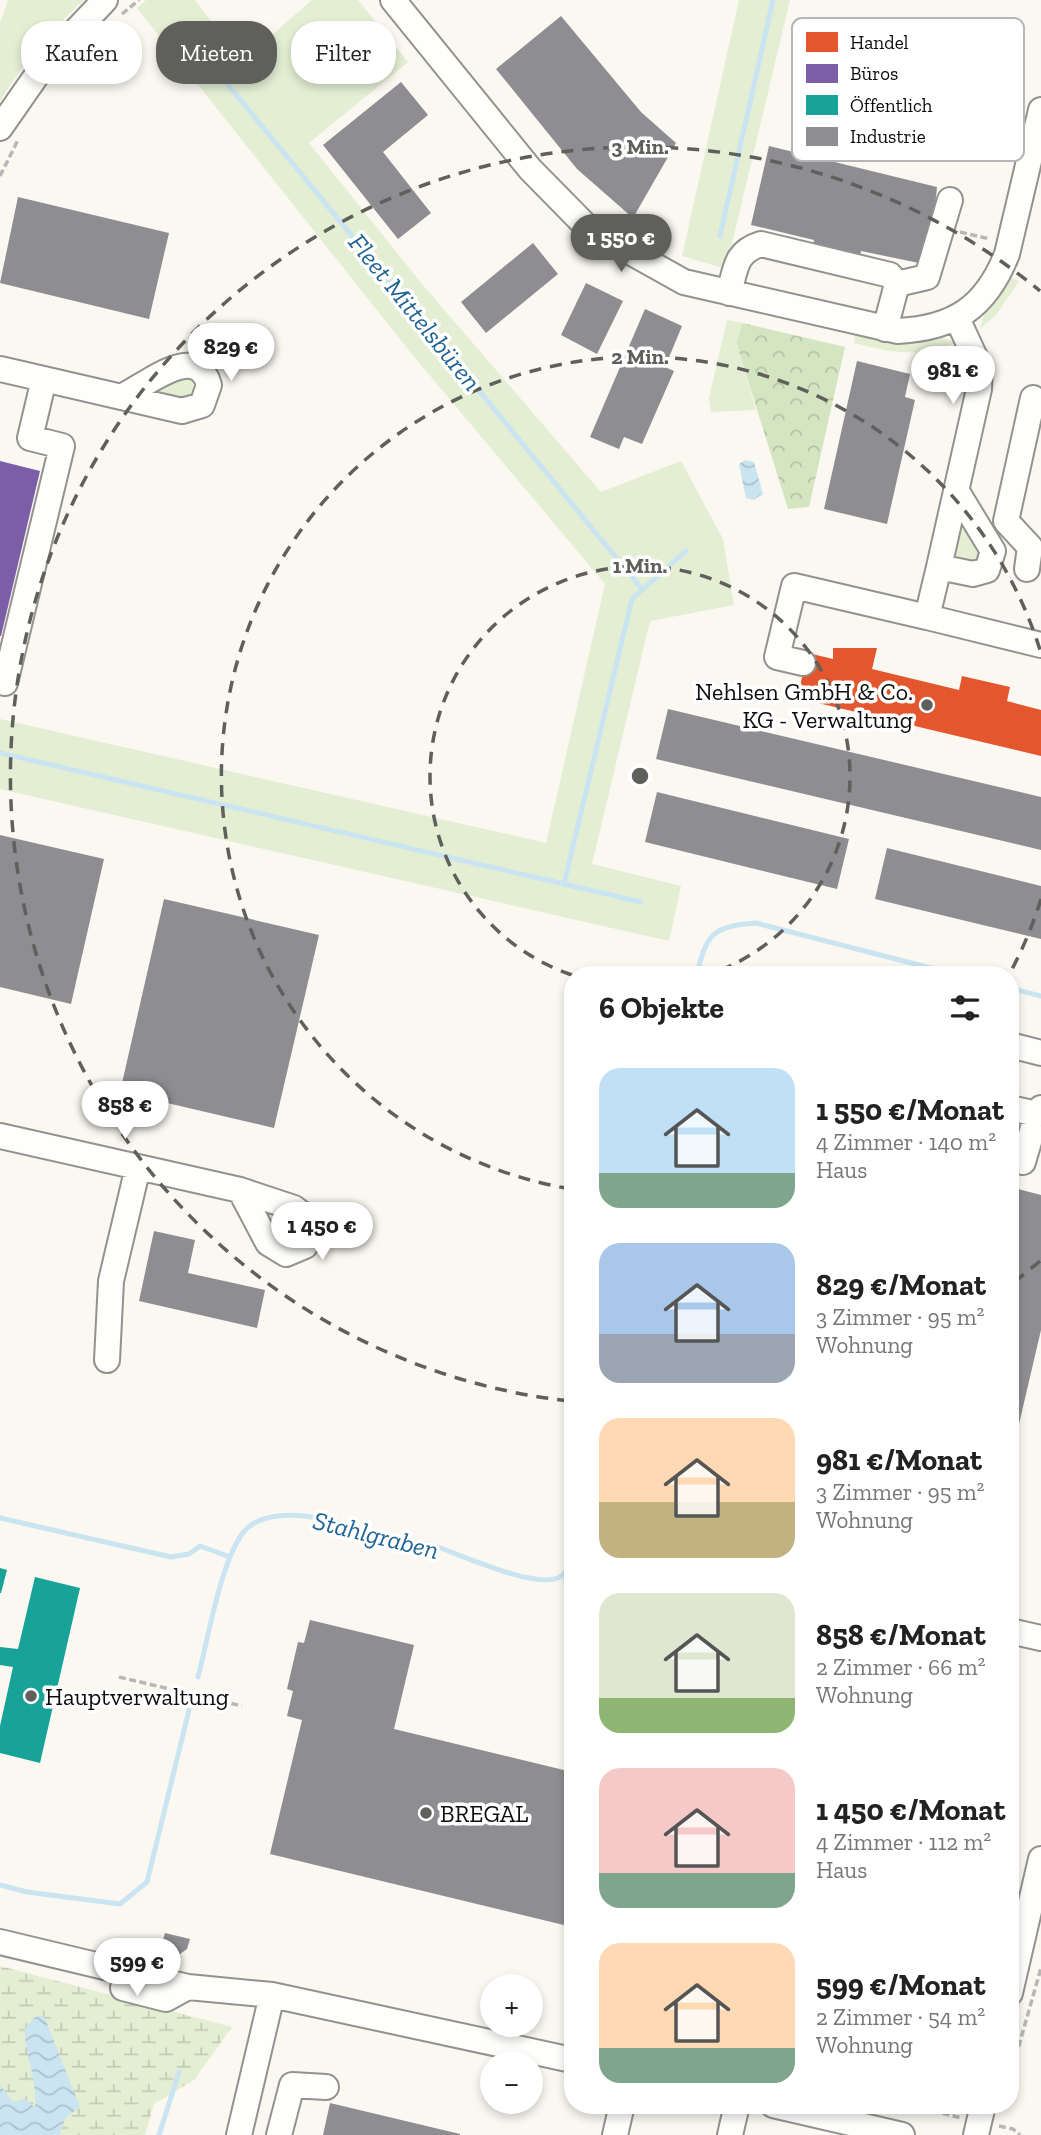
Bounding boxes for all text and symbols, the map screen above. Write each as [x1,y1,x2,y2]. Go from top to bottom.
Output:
legend [792,18,1024,161]
chip: Kaufen [21,21,142,84]
chip: Mieten [156,21,277,84]
chip: Filter [291,21,396,84]
text: Handel [850,31,909,54]
text: Büros [850,62,898,85]
text: Öffentlich [850,94,933,117]
text: Industrie [850,125,926,148]
text: 3 Min. [611,134,669,159]
pin: 1 550 € [556,215,686,274]
text: 1 550 € [587,223,655,251]
water label: Fleet Mittelsbüren [342,227,488,397]
pin: 829 € [182,324,280,383]
text: 829 € [204,332,258,360]
text: 2 Min. [611,344,669,369]
pin: 981 € [904,346,1002,406]
text: 981 € [927,355,979,383]
text: 1 Min. [613,553,667,578]
place label: Nehlsen GmbH & Co. KG - Verwaltung [695,677,913,734]
marker: Nehlsen GmbH & Co. KG - Verwaltung [919,697,935,713]
centre of rings [628,764,652,788]
icon: filters [946,989,984,1027]
text: 6 Objekte [599,990,724,1026]
pin: 858 € [76,1082,174,1141]
text: 858 € [98,1090,152,1118]
text: 1 550 €/Monat [816,1092,1004,1128]
icon: home [655,1096,739,1180]
text: 4 Zimmer · 140 m² [816,1128,996,1156]
text: Haus [816,1156,867,1184]
pin: 1 450 € [257,1202,387,1262]
text: 1 450 € [287,1211,357,1239]
text: 829 €/Monat [816,1267,986,1303]
icon: home [655,1271,739,1355]
text: 3 Zimmer · 95 m² [816,1303,985,1331]
text: Wohnung [816,1331,913,1359]
text: 981 €/Monat [816,1442,982,1478]
icon: home [655,1446,739,1530]
text: 3 Zimmer · 95 m² [816,1478,985,1506]
water label: Stahlgraben [310,1504,442,1566]
text: Wohnung [816,1506,913,1534]
text: 858 €/Monat [816,1617,986,1653]
icon: home [655,1621,739,1705]
text: 2 Zimmer · 66 m² [816,1653,986,1681]
text: Wohnung [816,1681,913,1709]
place label: Hauptverwaltung [45,1682,229,1711]
marker: Hauptverwaltung [23,1688,39,1704]
text: 1 450 €/Monat [816,1792,1005,1828]
icon: home [655,1796,739,1880]
place label: BREGAL [440,1799,528,1828]
marker: BREGAL [418,1805,434,1821]
text: 4 Zimmer · 112 m² [816,1828,991,1856]
text: Haus [816,1856,867,1884]
pin: 599 € [88,1938,186,1998]
text: 599 € [110,1947,164,1975]
text: 599 €/Monat [816,1967,985,2003]
icon: home [655,1971,739,2055]
map controls [480,1974,543,2114]
button: + [480,1974,543,2037]
text: 2 Zimmer · 54 m² [816,2003,985,2031]
text: Wohnung [816,2031,913,2059]
button: − [480,2051,543,2114]

